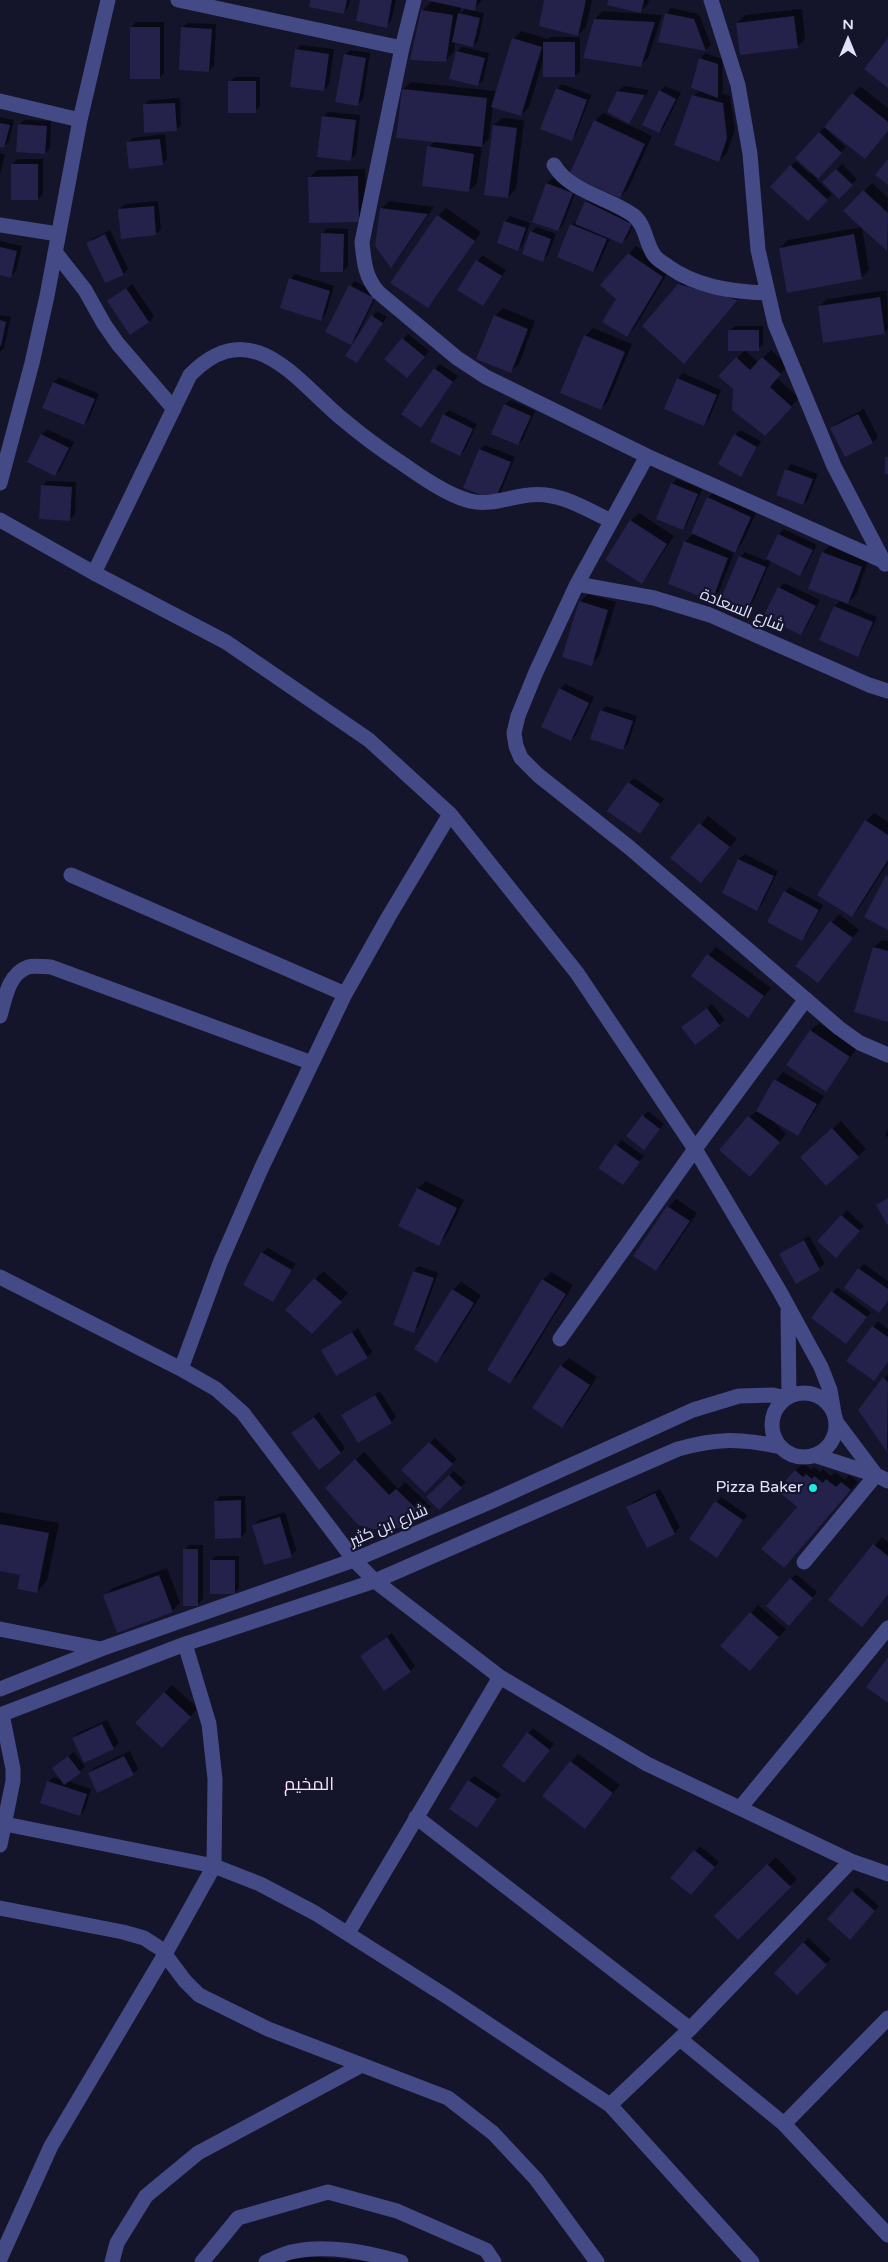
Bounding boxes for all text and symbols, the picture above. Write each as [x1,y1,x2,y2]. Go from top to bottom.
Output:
north arrow [823,15,873,65]
text: N [842,16,854,33]
street label: شارع السعادة [697,585,787,637]
place label: Pizza Baker [715,1478,803,1498]
marker: Pizza Baker [807,1482,819,1494]
street label: شارع ابن كثير [347,1501,431,1551]
district label: المخيم [284,1774,334,1796]

